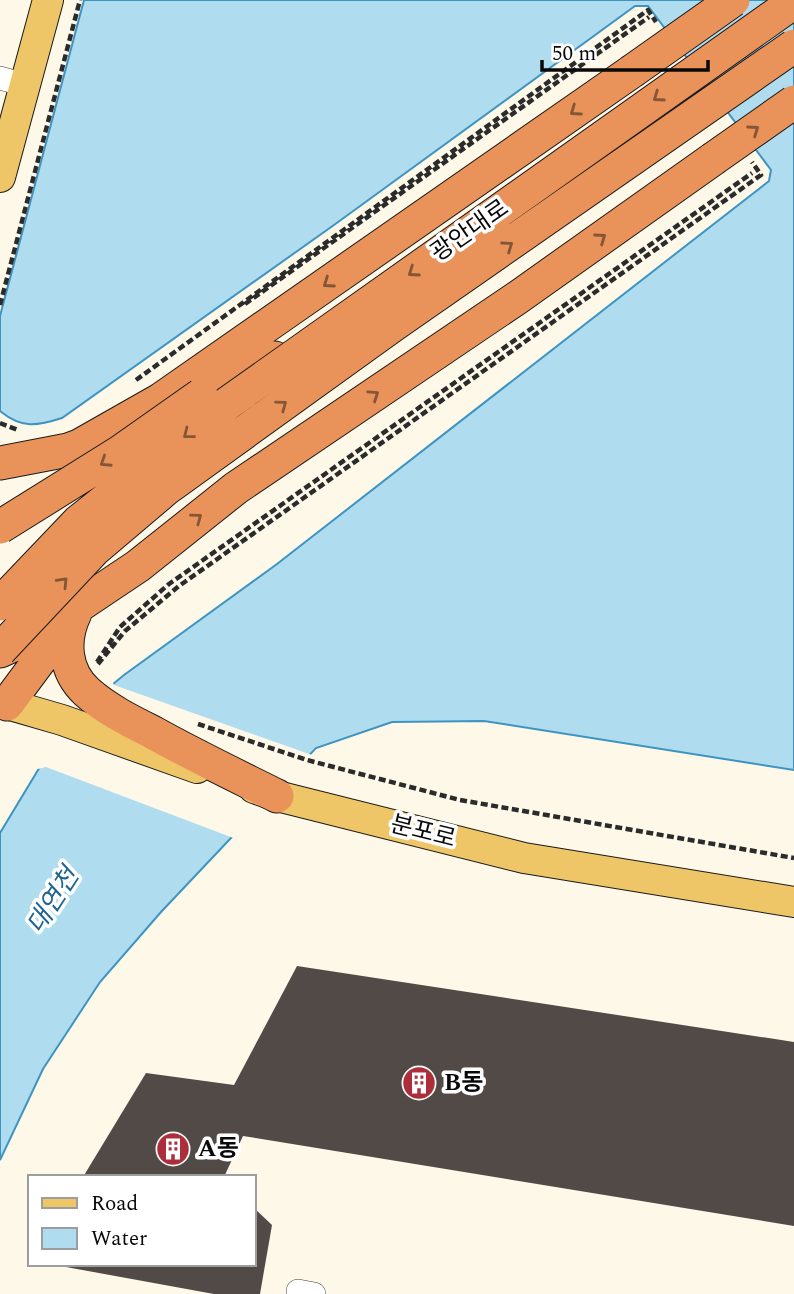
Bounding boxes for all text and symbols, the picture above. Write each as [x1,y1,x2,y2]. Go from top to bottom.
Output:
scale bar [542,28,708,72]
text: 50 m [552,38,596,70]
one-way arrow [653,89,666,101]
one-way arrow [570,103,583,115]
one-way arrow [746,126,759,138]
street label: 광안대로 [423,191,517,271]
one-way arrow [593,234,606,246]
one-way arrow [500,242,513,254]
one-way arrow [408,264,420,276]
one-way arrow [323,275,336,287]
one-way arrow [366,391,379,403]
one-way arrow [274,401,287,413]
one-way arrow [184,425,196,438]
one-way arrow [100,453,113,466]
one-way arrow [189,514,202,527]
one-way arrow [55,577,68,590]
street label: 분포로 [387,807,459,857]
water label: 대연천 [17,857,91,942]
building icon: B동 [400,1064,438,1102]
place label: B동 [444,1065,483,1101]
building icon: A동 [154,1130,192,1168]
place label: A동 [198,1131,239,1167]
legend [28,1175,256,1266]
text: Road [91,1188,138,1220]
text: Water [91,1223,147,1255]

